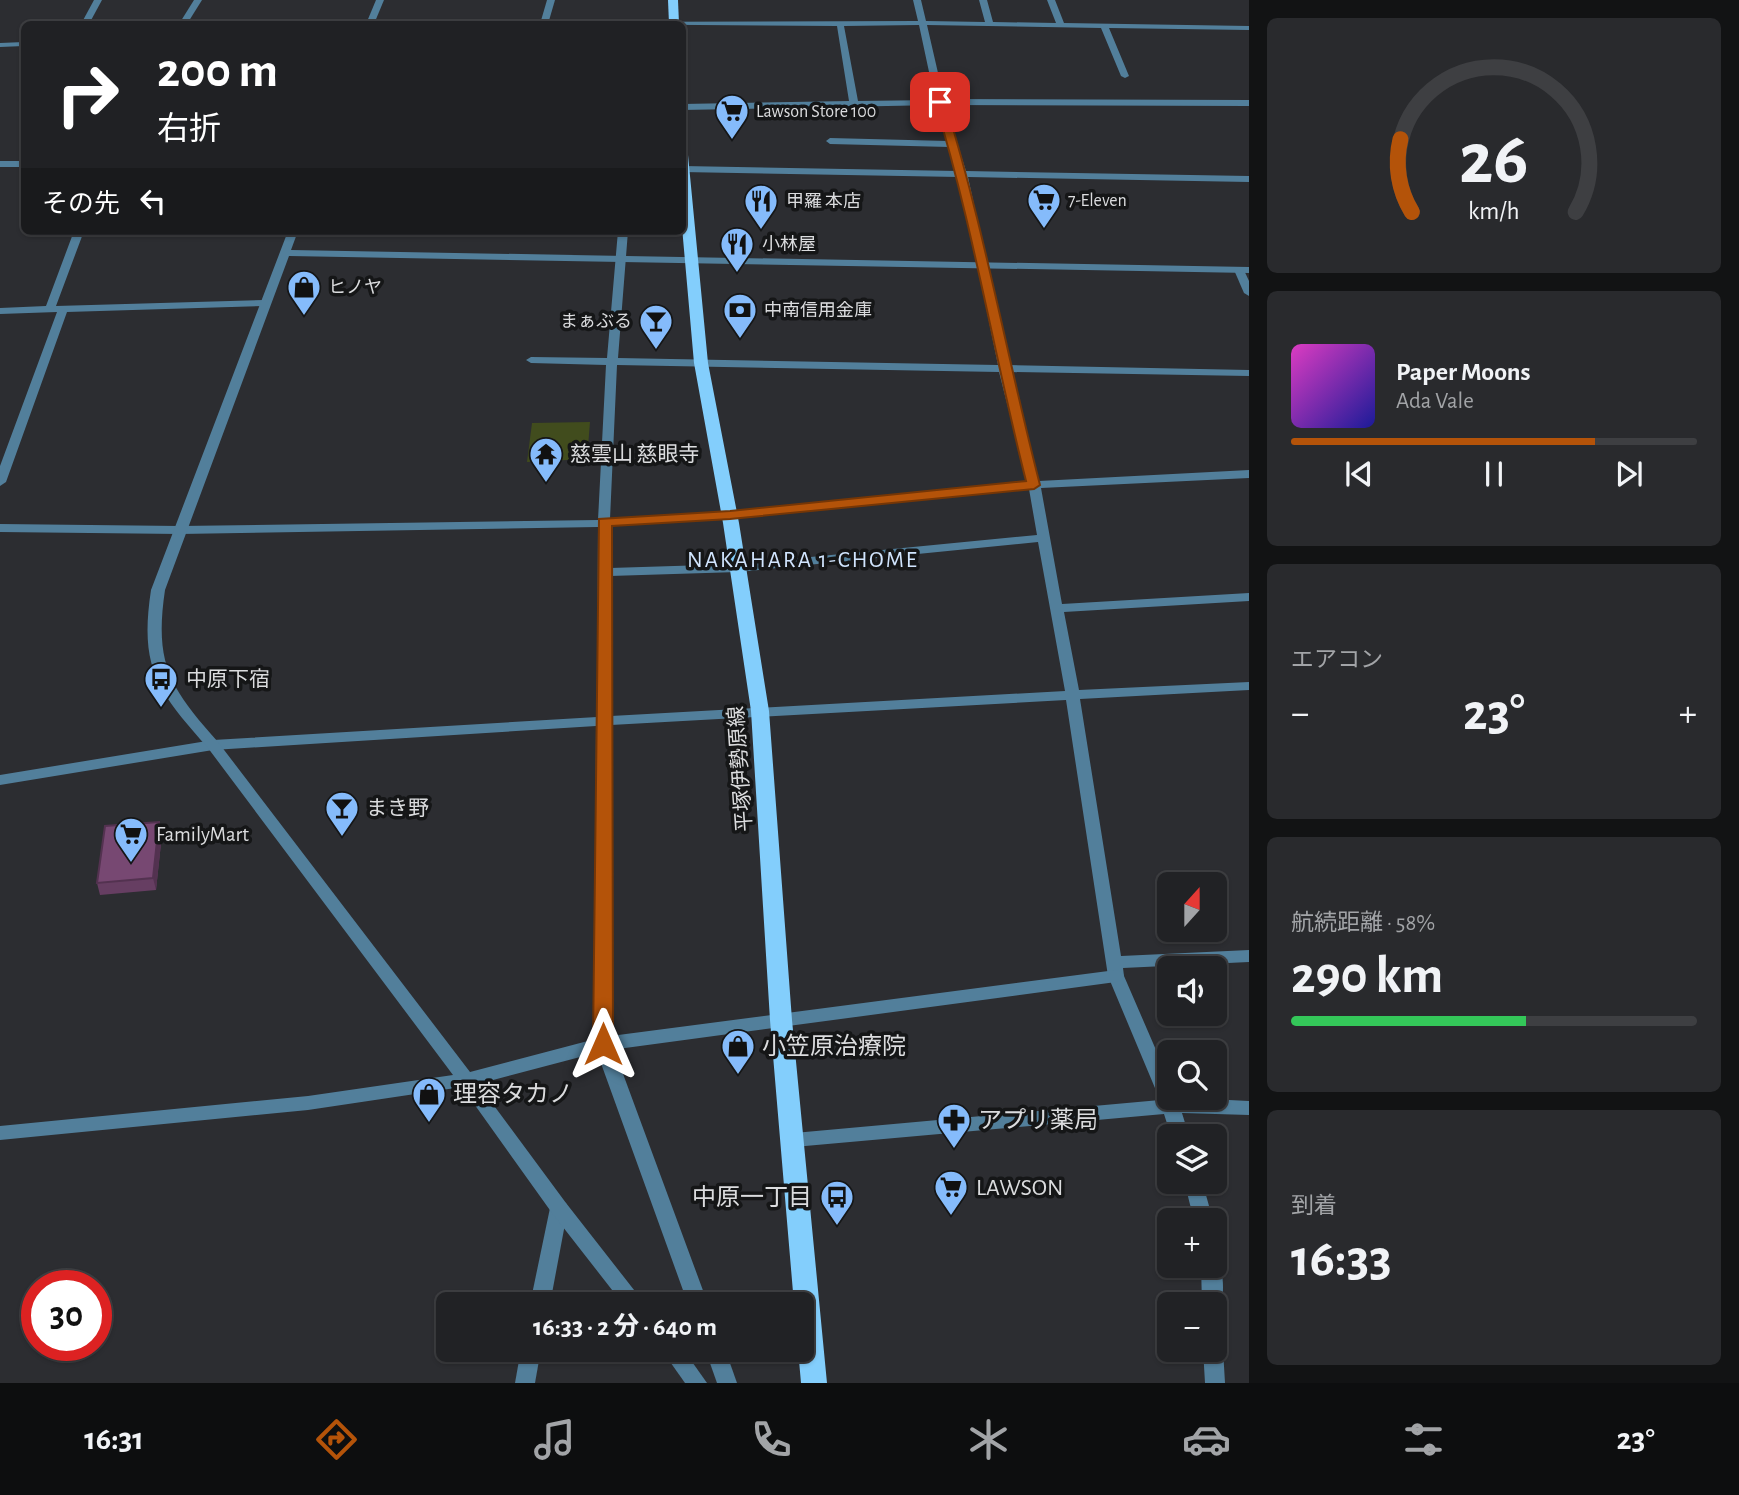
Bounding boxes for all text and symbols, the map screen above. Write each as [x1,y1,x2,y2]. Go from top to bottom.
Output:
text: 200 m [157,47,278,96]
icon: right [42,49,133,140]
pin [910,72,970,132]
icon: arrive [921,83,959,121]
supermarket icon: Lawson Store 100 [713,92,751,141]
place label: Lawson Store 100 [756,103,876,121]
text: 右折 [157,113,221,145]
text: 26 [1459,124,1529,197]
supermarket icon: 7-Eleven [1025,181,1063,230]
icon: left [134,182,172,220]
restaurant icon: 甲羅 本店 [742,182,780,231]
text: その先 [42,191,120,217]
place label: 甲羅 本店 [786,192,861,211]
place label: 7-Eleven [1068,192,1127,210]
text: km/h [1468,198,1520,223]
restaurant icon: 小林屋 [718,225,756,274]
place label: 小林屋 [762,235,816,254]
shop icon: ヒノヤ [285,268,323,317]
place label: ヒノヤ [328,278,382,297]
bank icon: 中南信用金庫 [721,291,759,340]
place label: 中南信用金庫 [764,301,872,320]
bar icon: まぁぶる [637,302,675,351]
place label: まぁぶる [560,313,632,331]
text: Paper Moons [1396,359,1531,385]
text: Ada Vale [1396,390,1474,413]
temple icon: 慈雲山 慈眼寺 [527,435,565,484]
place label: 慈雲山 慈眼寺 [570,443,699,465]
icon: previous [1340,455,1378,493]
icon: pause [1475,455,1513,493]
icon: next [1610,455,1648,493]
district label: NAKAHARA 1-CHOME [687,549,919,572]
text: エアコン [1291,649,1383,672]
bus stop icon: 中原下宿 [142,660,180,709]
place label: 中原下宿 [186,668,270,690]
text: 23° [1463,687,1525,739]
text: − [1291,695,1309,733]
text: + [1679,695,1697,733]
street label: 平塚伊勢原線 [725,705,755,833]
bar icon: まき野 [323,789,361,838]
place label: まき野 [366,798,429,819]
supermarket icon: FamilyMart [112,815,150,864]
place label: FamilyMart [156,824,249,845]
north arrow [1157,872,1227,942]
map controls [1157,872,1227,1362]
text: 航続距離 · 58% [1291,912,1435,935]
text: 290 km [1291,950,1443,1002]
button: sound [1157,956,1227,1026]
position arrow [566,1007,640,1081]
shop icon: 小笠原治療院 [719,1027,757,1076]
place label: 小笠原治療院 [762,1033,906,1059]
button: search [1157,1040,1227,1110]
shop icon: 理容タカノ [410,1075,448,1124]
place label: 理容タカノ [453,1081,573,1107]
pharmacy icon: アプリ薬局 [935,1101,973,1150]
place label: アプリ薬局 [978,1107,1098,1133]
button: layers [1157,1124,1227,1194]
supermarket icon: LAWSON [932,1168,970,1217]
place label: LAWSON [976,1176,1063,1200]
bus stop icon: 中原一丁目 [818,1178,856,1227]
place label: 中原一丁目 [692,1184,812,1210]
text: 到着 [1291,1195,1337,1218]
button: + [1157,1208,1227,1278]
text: 16:33 [1291,1233,1392,1285]
speed limit sign: 30 [21,1270,112,1361]
button: − [1157,1292,1227,1362]
text: 16:33 · 2 分 · 640 m [533,1314,717,1340]
icon: directions [312,1415,361,1464]
icon: music [530,1415,579,1464]
icon: phone [747,1415,796,1464]
icon: climate [964,1415,1013,1464]
icon: car [1182,1415,1231,1464]
icon: filters [1399,1415,1448,1464]
text: 16:31 [84,1423,144,1455]
text: 23° [1617,1423,1655,1455]

